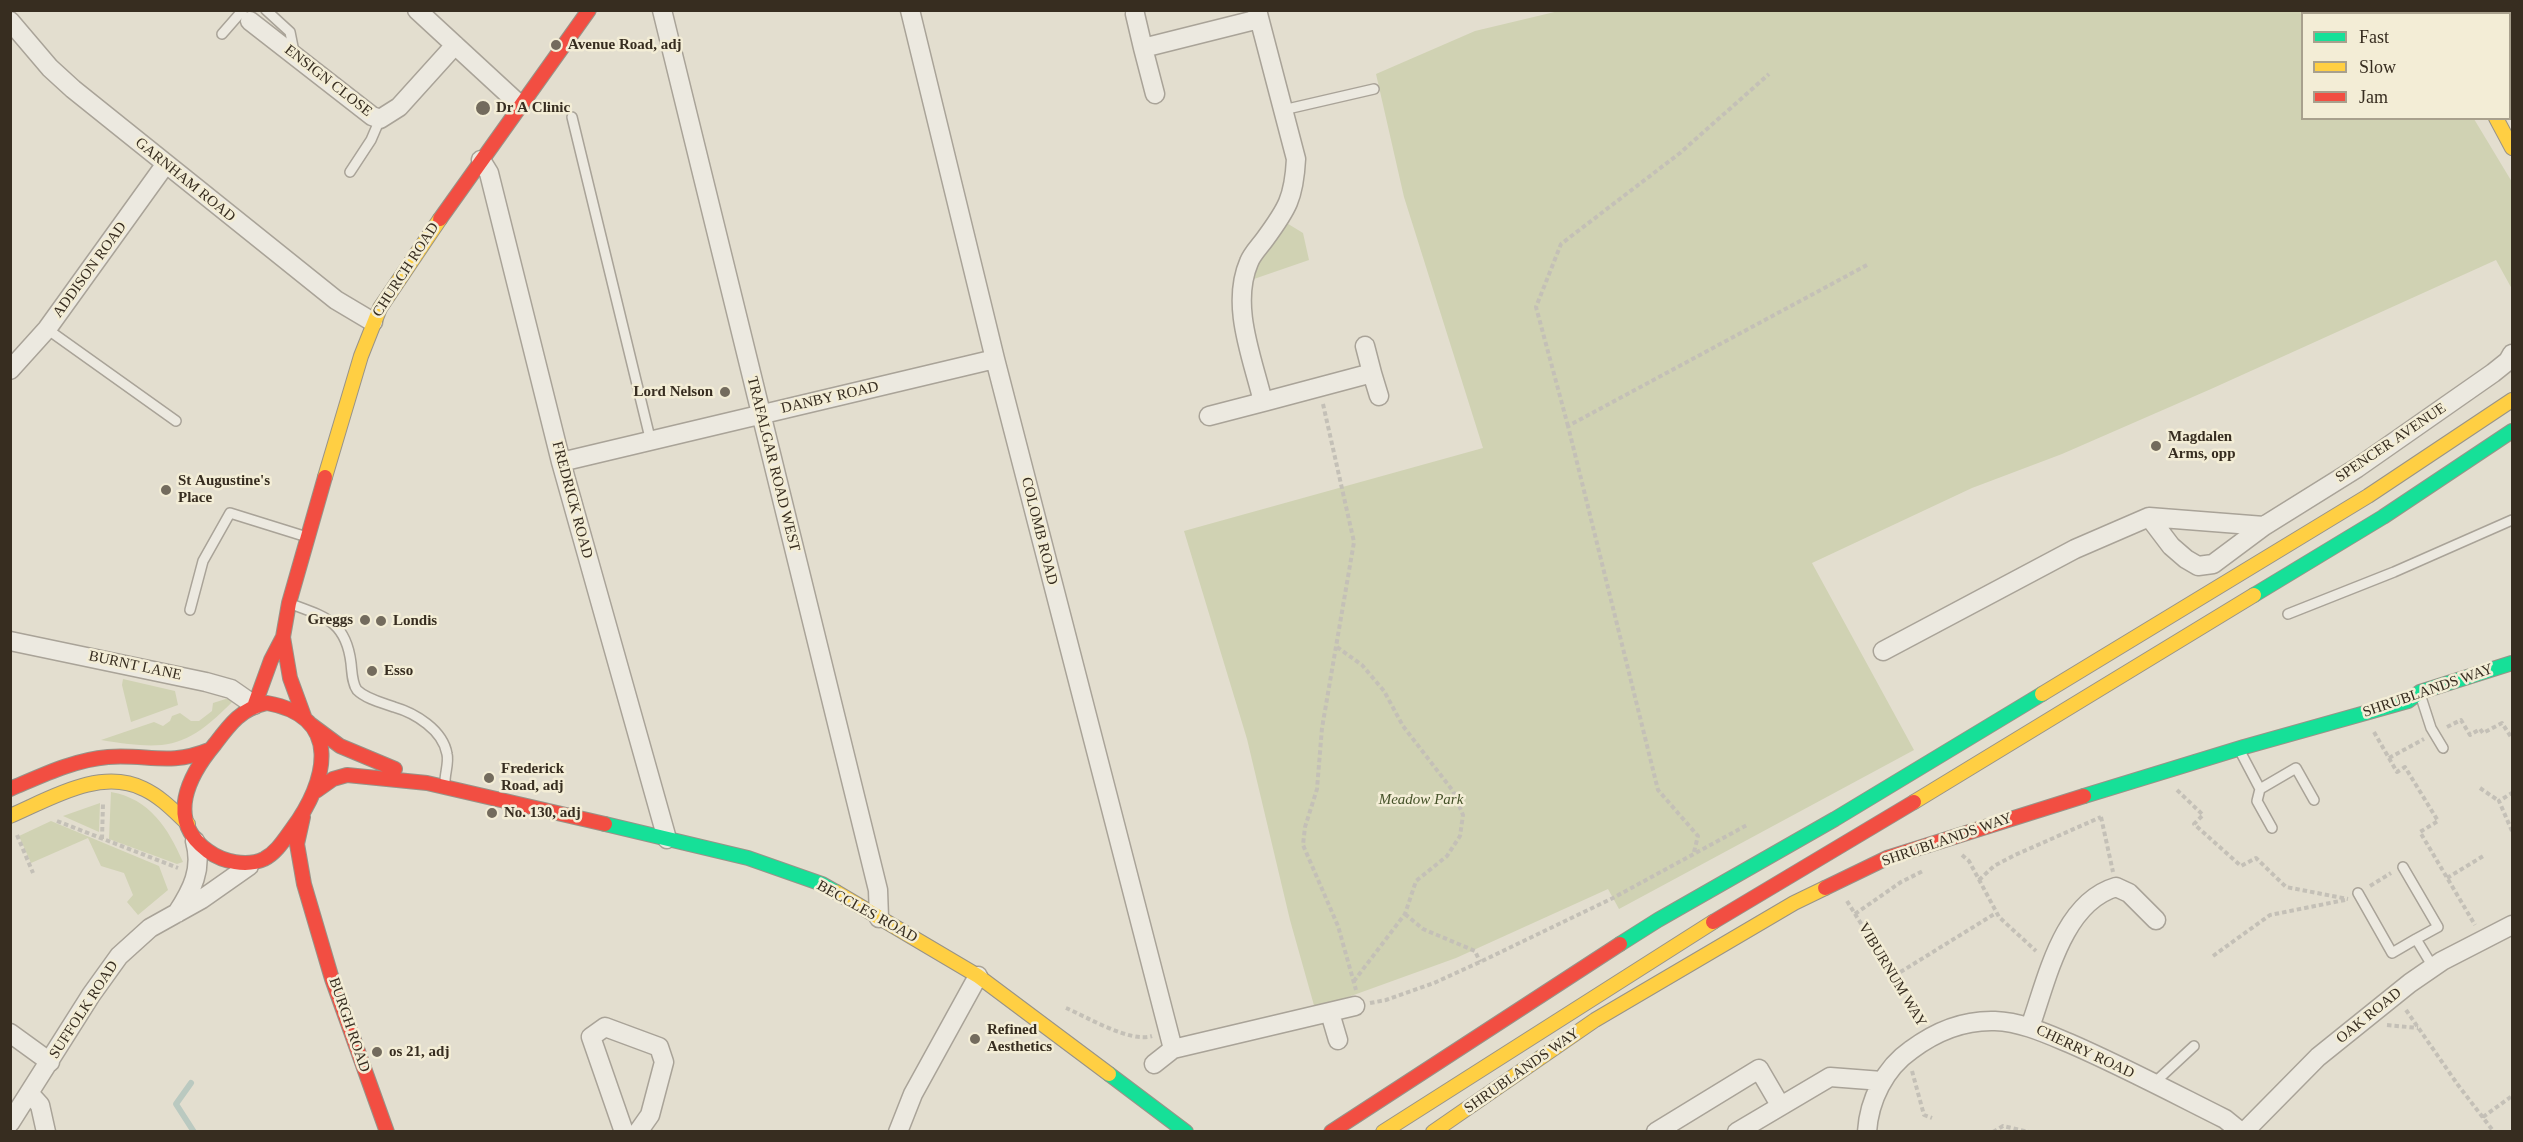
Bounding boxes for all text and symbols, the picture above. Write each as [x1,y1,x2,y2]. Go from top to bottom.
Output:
legend [2301,12,2511,120]
text: Fast [2359,27,2389,47]
place label: Avenue Road, adj [568,36,681,54]
marker: Avenue Road, adj [549,38,563,52]
street label: ENSIGN CLOSE [281,41,375,121]
text: Slow [2359,57,2396,77]
text: Jam [2359,87,2388,107]
marker: Dr A Clinic [474,99,492,117]
place label: Dr A Clinic [496,99,570,117]
street label: GARNHAM ROAD [131,134,239,226]
street label: ADDISON ROAD [49,219,131,321]
street label: CHURCH ROAD [369,219,443,321]
street label: TRAFALGAR ROAD WEST [743,375,803,553]
street label: DANBY ROAD [779,378,881,418]
place label: Lord Nelson [633,383,713,401]
marker: Lord Nelson [718,385,732,399]
street label: SPENCER AVENUE [2332,399,2450,487]
place label: Magdalen Arms, opp [2168,428,2236,463]
marker: Magdalen Arms, opp [2149,439,2163,453]
street label: FREDRICK ROAD [548,440,596,560]
place label: St Augustine's Place [178,472,270,507]
street label: COLOMB ROAD [1017,475,1061,587]
marker: St Augustine's Place [159,483,173,497]
place label: Greggs [307,611,353,629]
place label: Londis [393,612,437,630]
marker: Greggs [358,613,372,627]
marker: Londis [374,614,388,628]
street label: BURNT LANE [87,647,183,685]
street label: SHRUBLANDS WAY [2361,660,2495,722]
place label: Esso [384,662,413,680]
marker: Esso [365,664,379,678]
place label: Frederick Road, adj [501,760,564,795]
marker: Frederick Road, adj [482,771,496,785]
park label: Meadow Park [1379,791,1463,809]
place label: No. 130, adj [504,804,581,822]
marker: No. 130, adj [485,806,499,820]
street label: SHRUBLANDS WAY [1880,809,2014,871]
street label: BECCLES ROAD [814,877,920,947]
street label: VIBURNUM WAY [1854,920,1930,1030]
street label: SUFFOLK ROAD [46,958,122,1062]
street label: BURGH ROAD [324,975,374,1075]
street label: OAK ROAD [2333,984,2405,1048]
place label: Refined Aesthetics [987,1021,1052,1056]
street label: CHERRY ROAD [2033,1021,2137,1083]
street label: SHRUBLANDS WAY [1461,1024,1583,1118]
marker: Refined Aesthetics [968,1032,982,1046]
place label: os 21, adj [389,1043,449,1061]
marker: os 21, adj [370,1045,384,1059]

